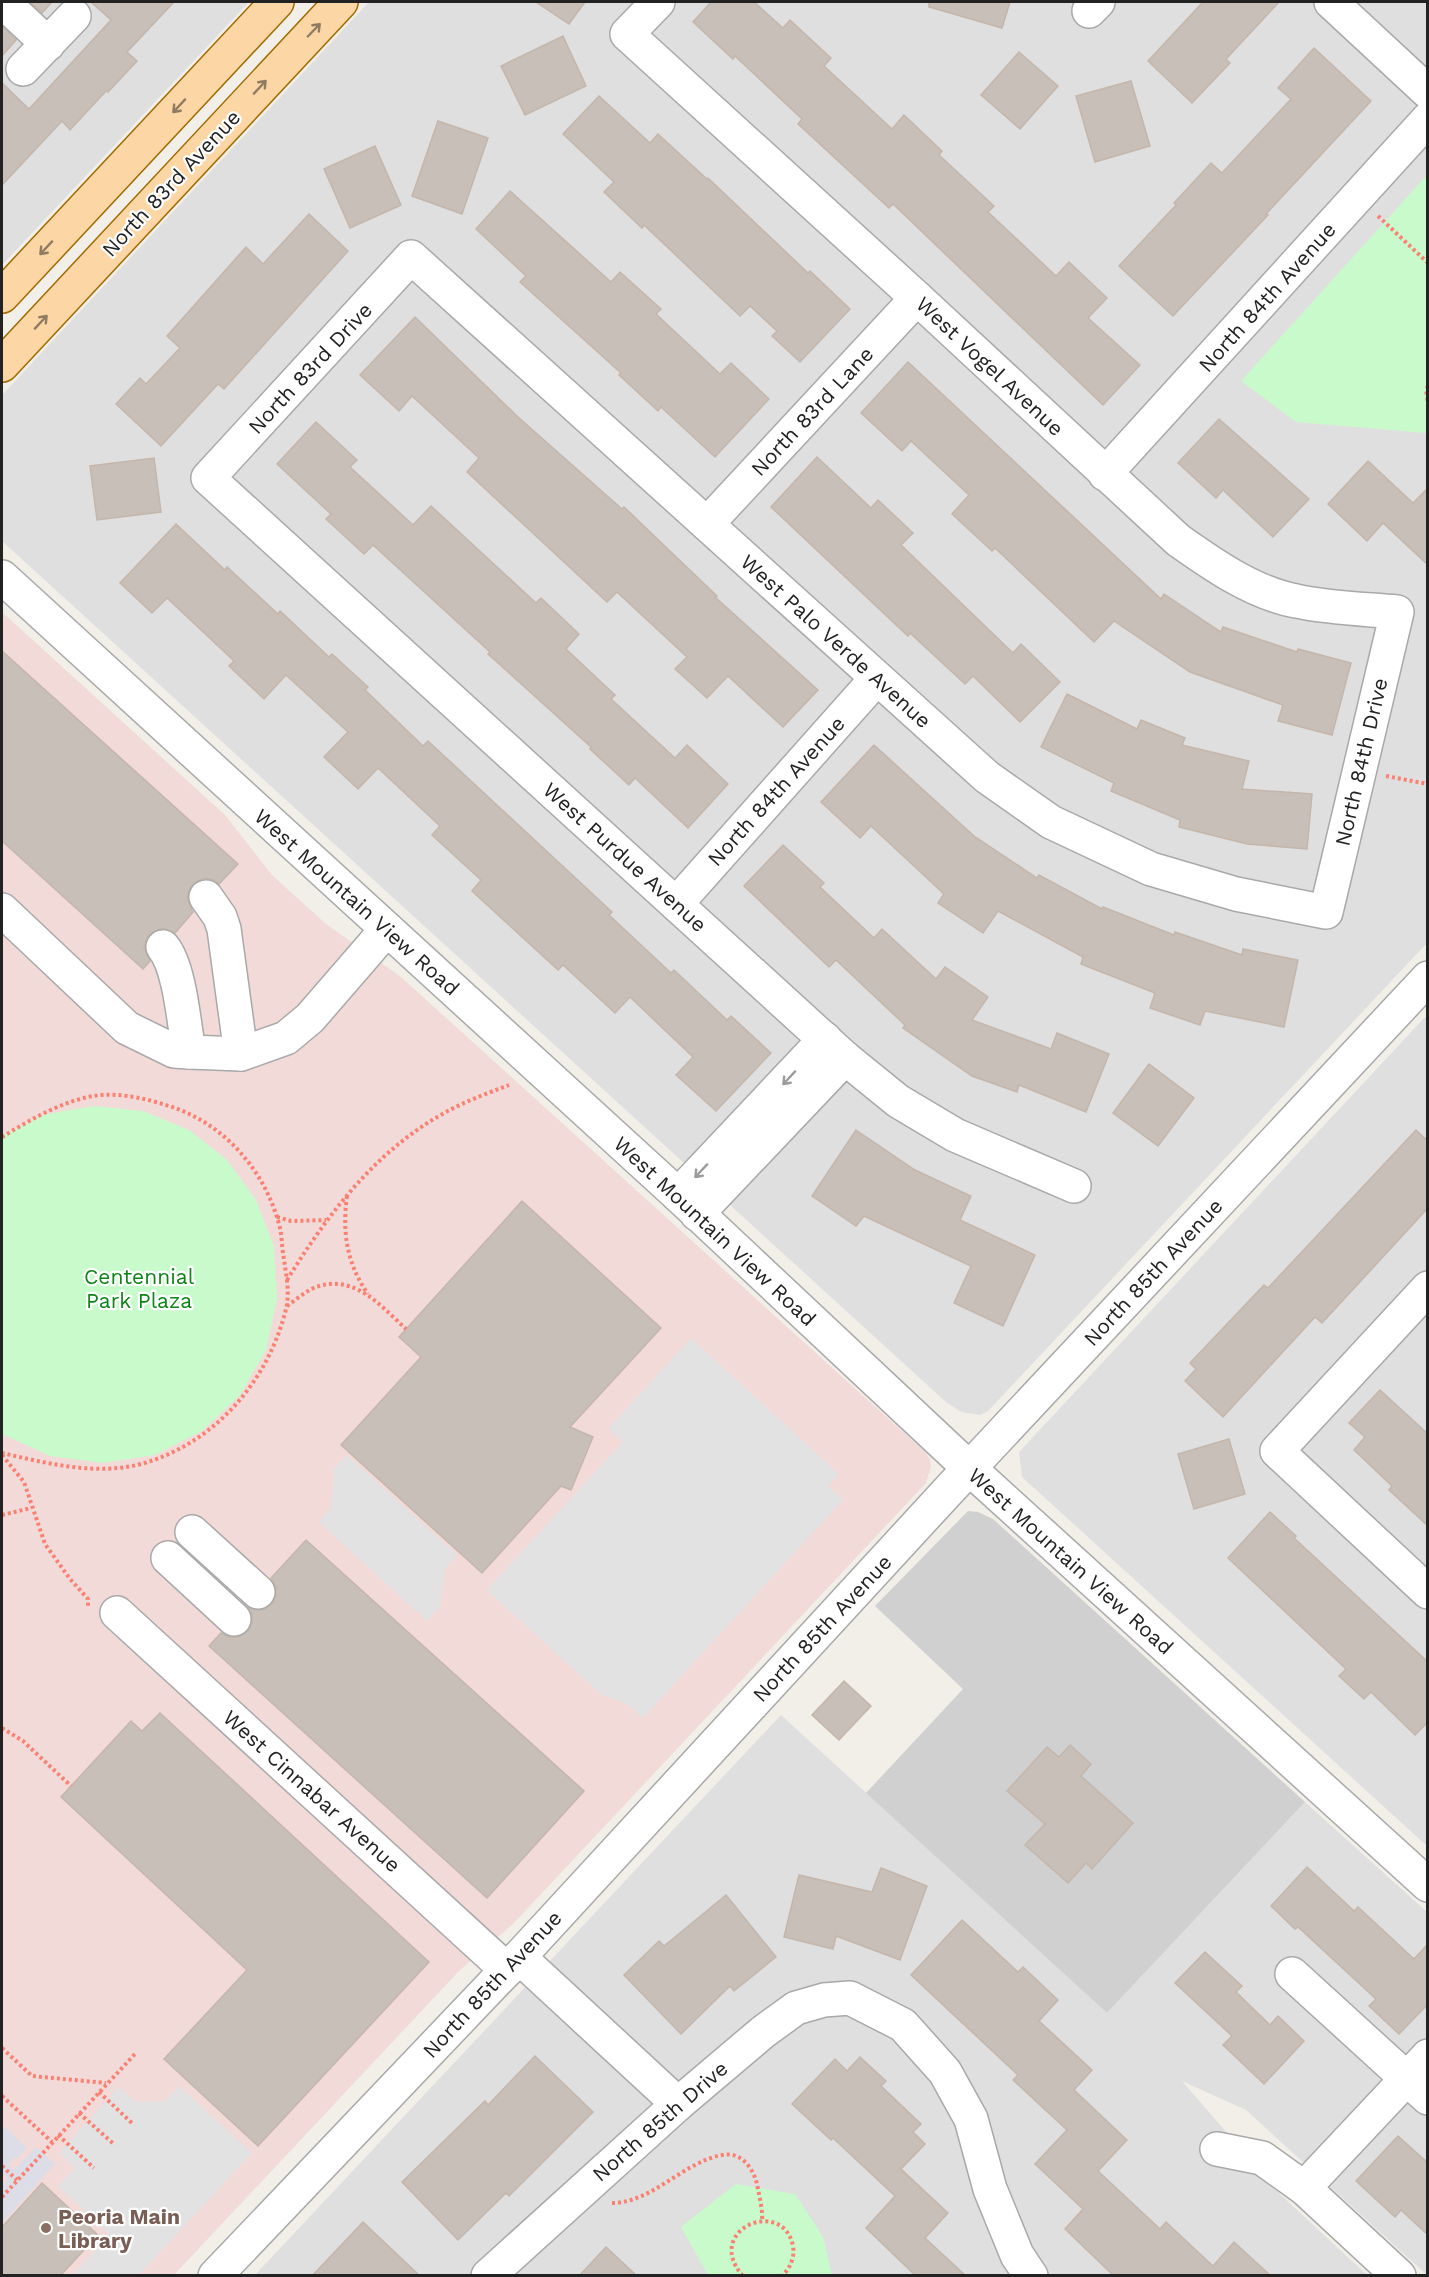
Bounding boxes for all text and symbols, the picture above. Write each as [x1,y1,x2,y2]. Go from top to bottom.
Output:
one-way arrow [306,23,321,38]
one-way arrow [253,80,267,95]
one-way arrow [172,98,187,113]
street label: North 83rd Avenue [97,104,245,262]
street label: North 84th Avenue [1193,217,1341,377]
one-way arrow [39,240,53,255]
street label: West Vogel Avenue [911,291,1069,441]
street label: North 83rd Drive [243,297,377,439]
one-way arrow [34,315,48,330]
street label: North 83rd Lane [746,341,878,481]
street label: West Palo Verde Avenue [736,549,936,733]
street label: North 84th Drive [1330,676,1392,848]
street label: North 84th Avenue [702,711,850,871]
street label: West Purdue Avenue [538,777,712,937]
street label: West Mountain View Road [249,803,465,1001]
one-way arrow [782,1070,796,1085]
street label: West Mountain View Road [609,1131,821,1331]
one-way arrow [694,1163,708,1178]
street label: North 85th Avenue [1078,1193,1228,1351]
park label: Centennial Park Plaza [84,1264,195,1313]
street label: West Mountain View Road [963,1462,1179,1660]
street label: North 85th Avenue [747,1549,897,1707]
street label: West Cinnabar Avenue [218,1705,406,1877]
street label: North 85th Avenue [417,1905,567,2063]
street label: North 85th Drive [587,2055,733,2187]
place label: Peoria Main Library [58,2204,180,2253]
marker: Peoria Main Library [39,2221,53,2235]

